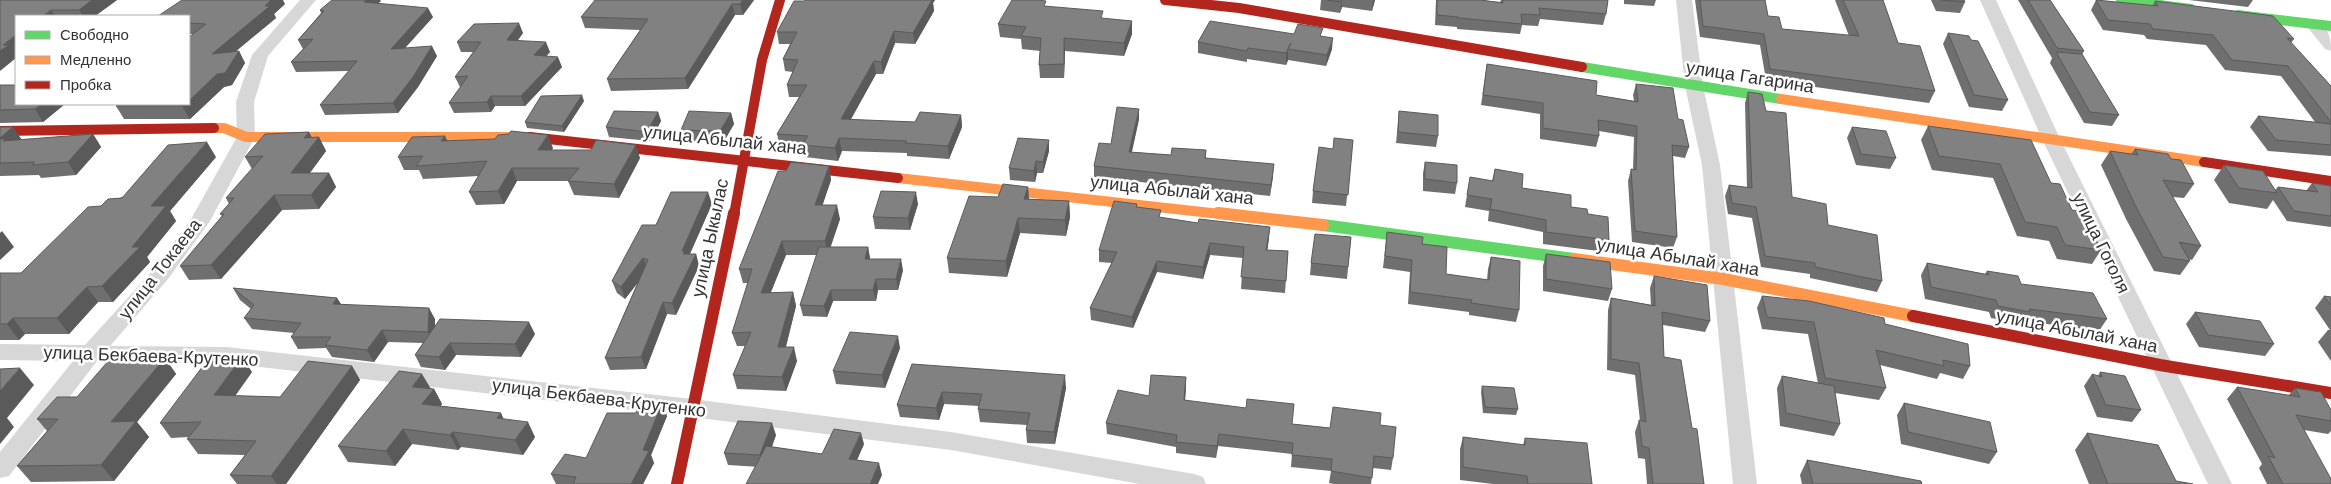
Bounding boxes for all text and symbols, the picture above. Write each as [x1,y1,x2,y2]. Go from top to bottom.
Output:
legend [15,15,190,105]
text: Свободно [60,26,129,43]
text: Медленно [60,51,131,68]
street label: улица Гагарина [1685,57,1816,97]
text: Пробка [60,76,112,93]
street label: улица Абылай хана [642,121,809,159]
street label: улица Абылай хана [1089,171,1256,209]
street label: улица Ыкылас [688,177,732,299]
street label: улица Гоголя [2068,190,2134,296]
street label: улица Токаева [115,214,206,323]
street label: улица Абылай хана [1595,234,1762,280]
street label: улица Абылай хана [1995,306,2160,357]
street label: улица Бекбаева-Крутенко [43,342,259,370]
street label: улица Бекбаева-Крутенко [491,375,707,421]

